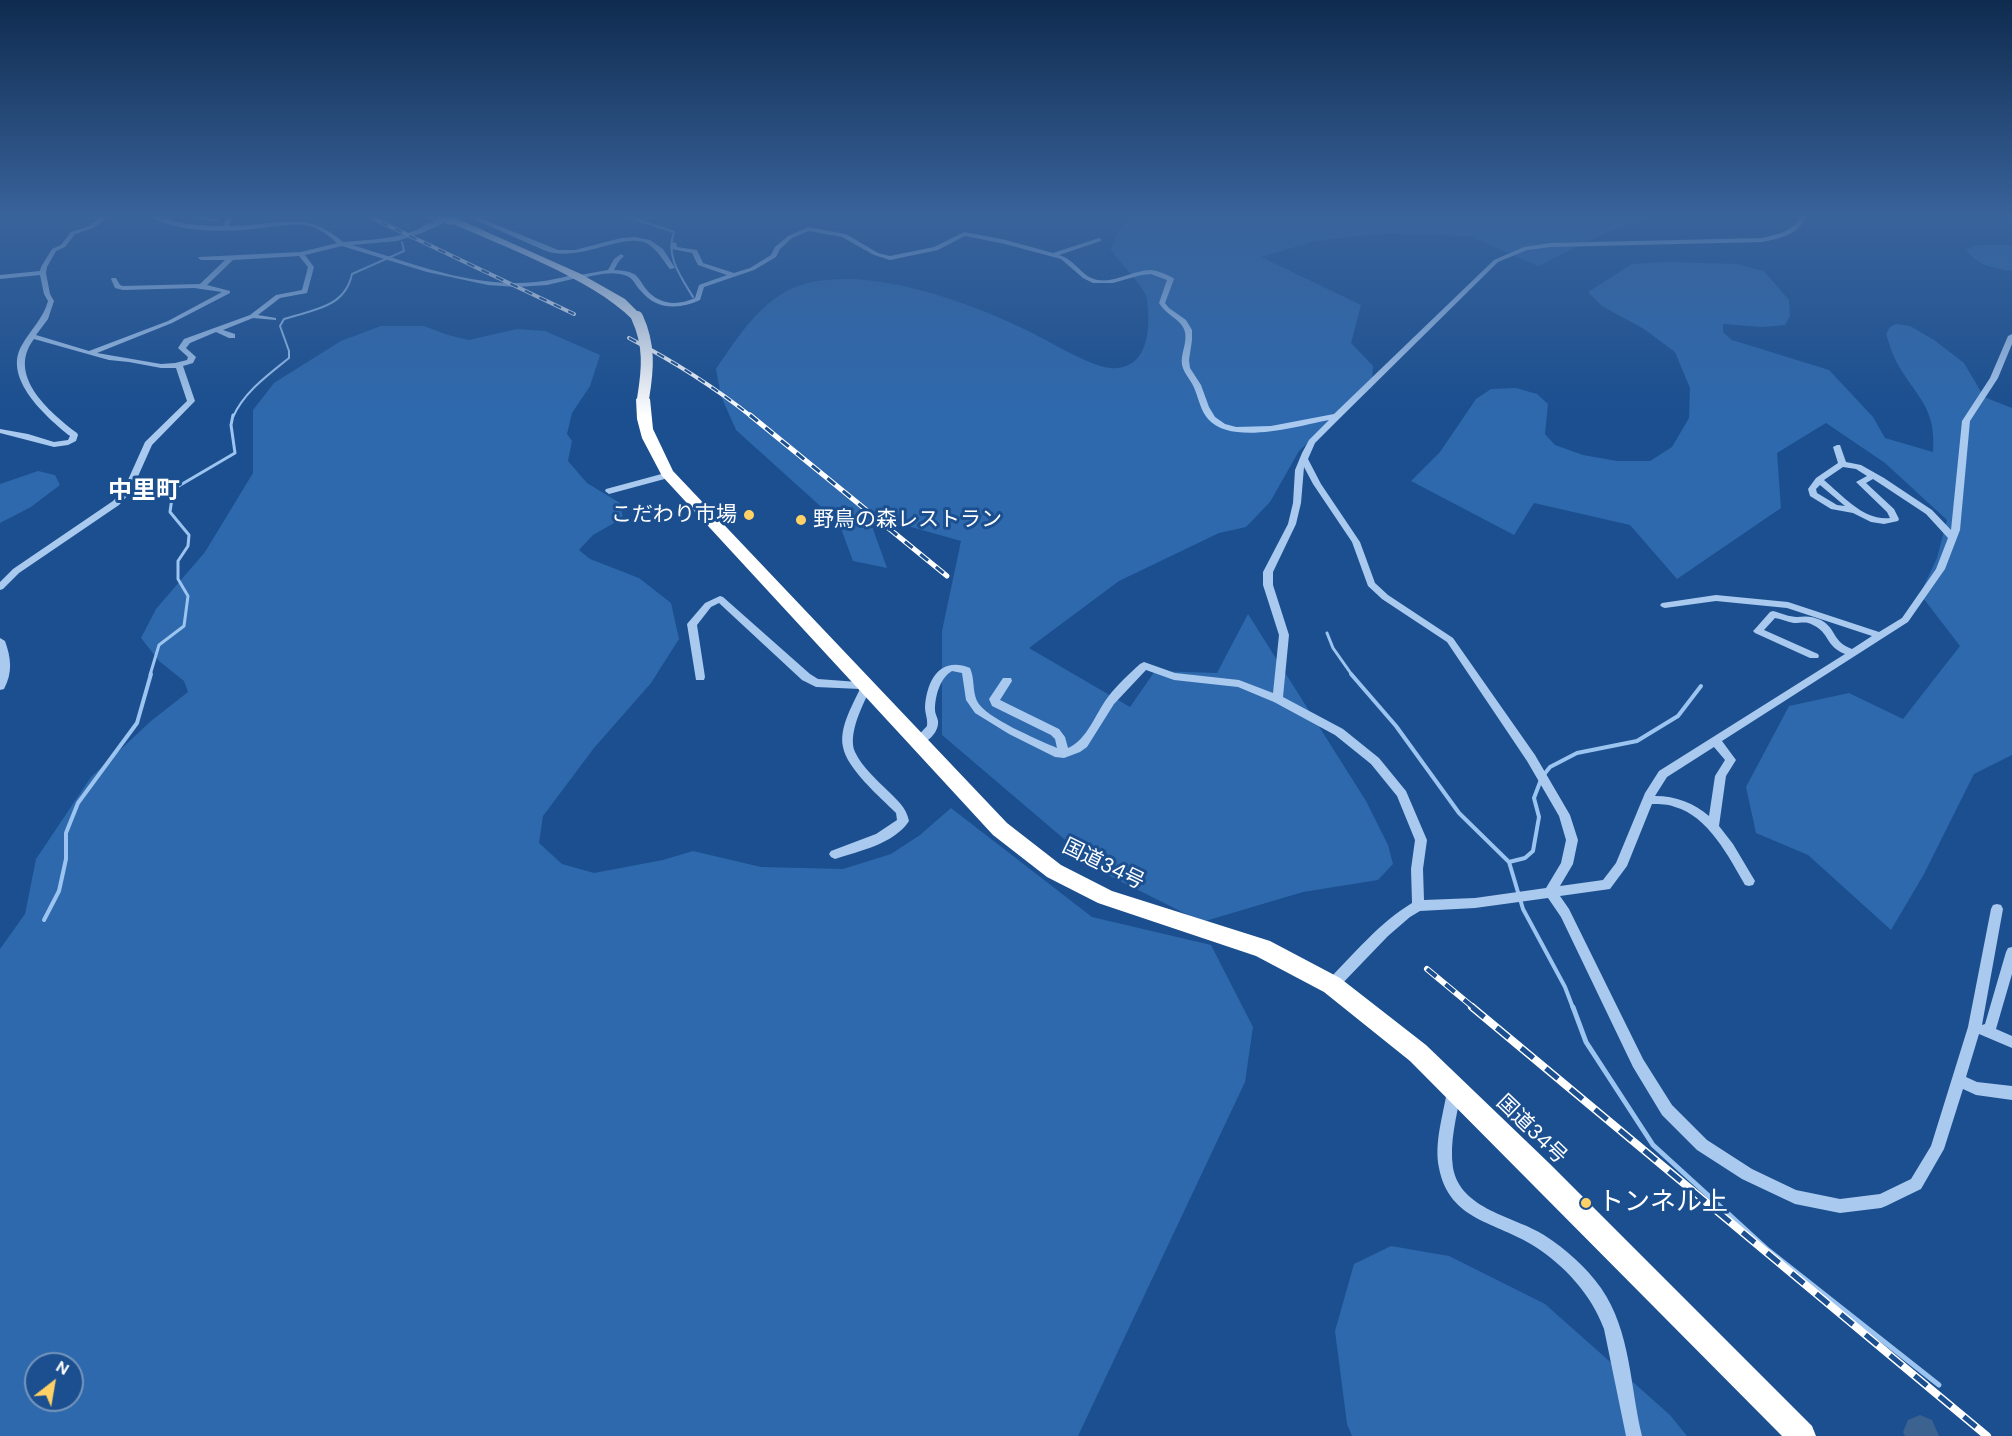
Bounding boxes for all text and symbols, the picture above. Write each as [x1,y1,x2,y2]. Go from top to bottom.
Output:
district label: 中里町 [108,478,180,506]
place label: こだわり市場 [611,502,737,528]
place label: 野鳥の森レストラン [813,507,1002,533]
marker: こだわり市場 [742,508,756,522]
marker: 野鳥の森レストラン [794,513,808,527]
street label: 国道34号 [1058,834,1148,896]
street label: 国道34号 [1491,1090,1571,1170]
place label: トンネル上 [1598,1187,1728,1219]
marker: トンネル上 [1579,1196,1593,1210]
north arrow [24,1352,84,1412]
text: N [52,1356,73,1380]

